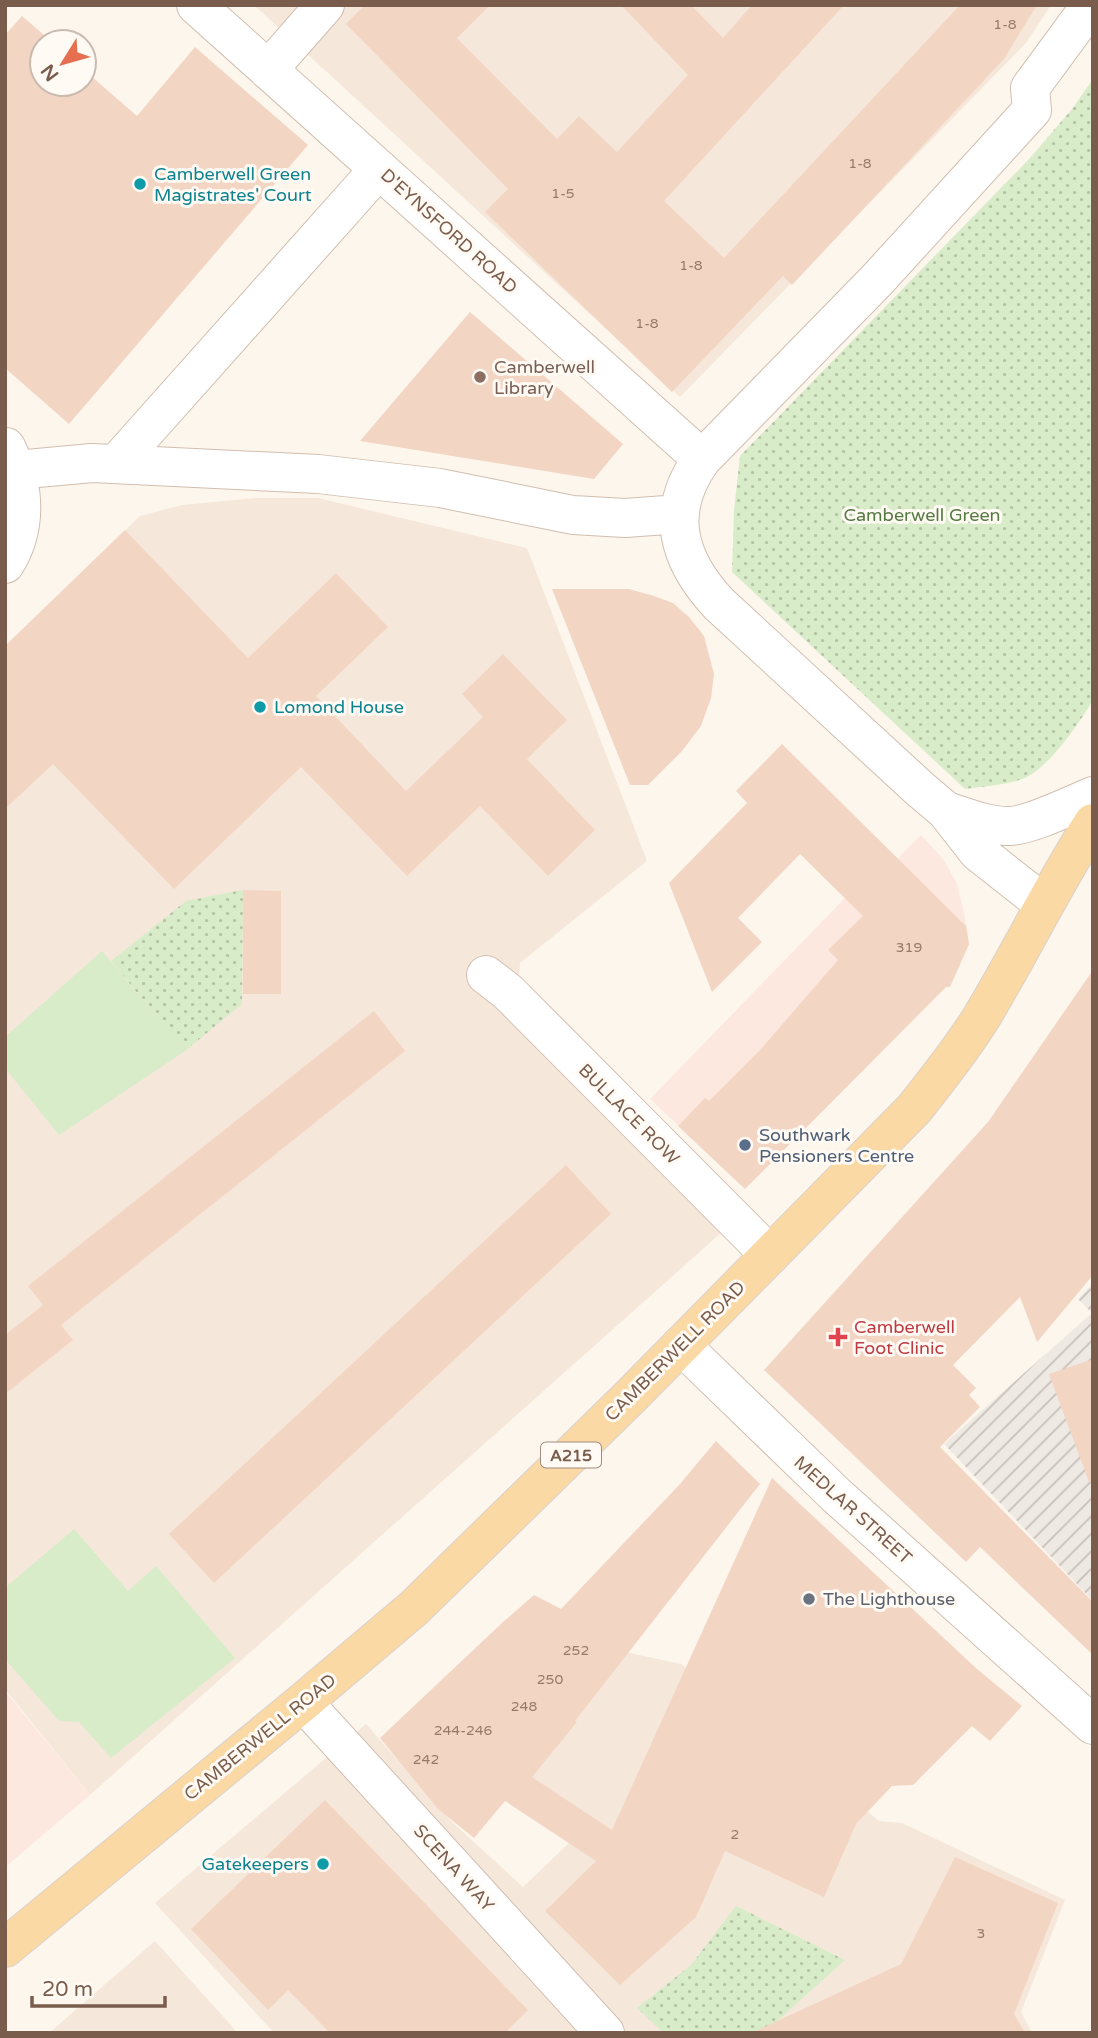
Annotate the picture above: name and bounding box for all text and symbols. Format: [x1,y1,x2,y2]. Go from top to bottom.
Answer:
house number: 1-8 [993,16,1017,33]
north arrow [28,28,98,98]
text: N [37,60,64,85]
house number: 1-8 [848,155,872,172]
place label: Camberwell Green Magistrates' Court [154,163,312,206]
street label: D'EYNSFORD ROAD [376,164,522,298]
marker: Camberwell Green Magistrates' Court [132,176,148,192]
house number: 1-5 [551,185,575,202]
house number: 1-8 [679,257,703,274]
house number: 1-8 [635,315,659,332]
place label: Camberwell Library [494,356,595,399]
marker: Camberwell Library [472,369,488,385]
park label: Camberwell Green [843,504,1001,526]
place label: Lomond House [274,696,404,718]
marker: Lomond House [252,699,268,715]
house number: 319 [896,939,922,956]
street label: BULLACE ROW [574,1059,684,1169]
place label: Southwark Pensioners Centre [759,1124,914,1167]
marker: Southwark Pensioners Centre [737,1137,753,1153]
street label: CAMBERWELL ROAD [600,1276,750,1426]
place label: Camberwell Foot Clinic [854,1316,955,1359]
marker: Camberwell Foot Clinic [828,1327,848,1347]
road number: A215 [541,1442,601,1468]
street label: MEDLAR STREET [789,1451,917,1569]
place label: The Lighthouse [823,1588,955,1610]
marker: The Lighthouse [801,1591,817,1607]
house number: 252 [563,1642,589,1659]
street label: CAMBERWELL ROAD [180,1669,340,1805]
house number: 250 [537,1671,563,1688]
house number: 248 [511,1698,537,1715]
house number: 244-246 [434,1722,493,1739]
house number: 242 [413,1751,439,1768]
street label: SCENA WAY [409,1820,499,1916]
house number: 2 [731,1826,739,1843]
place label: Gatekeepers [201,1853,309,1875]
marker: Gatekeepers [315,1856,331,1872]
house number: 3 [977,1925,985,1942]
scale bar [32,1965,164,2009]
text: 20 m [42,1977,93,2002]

